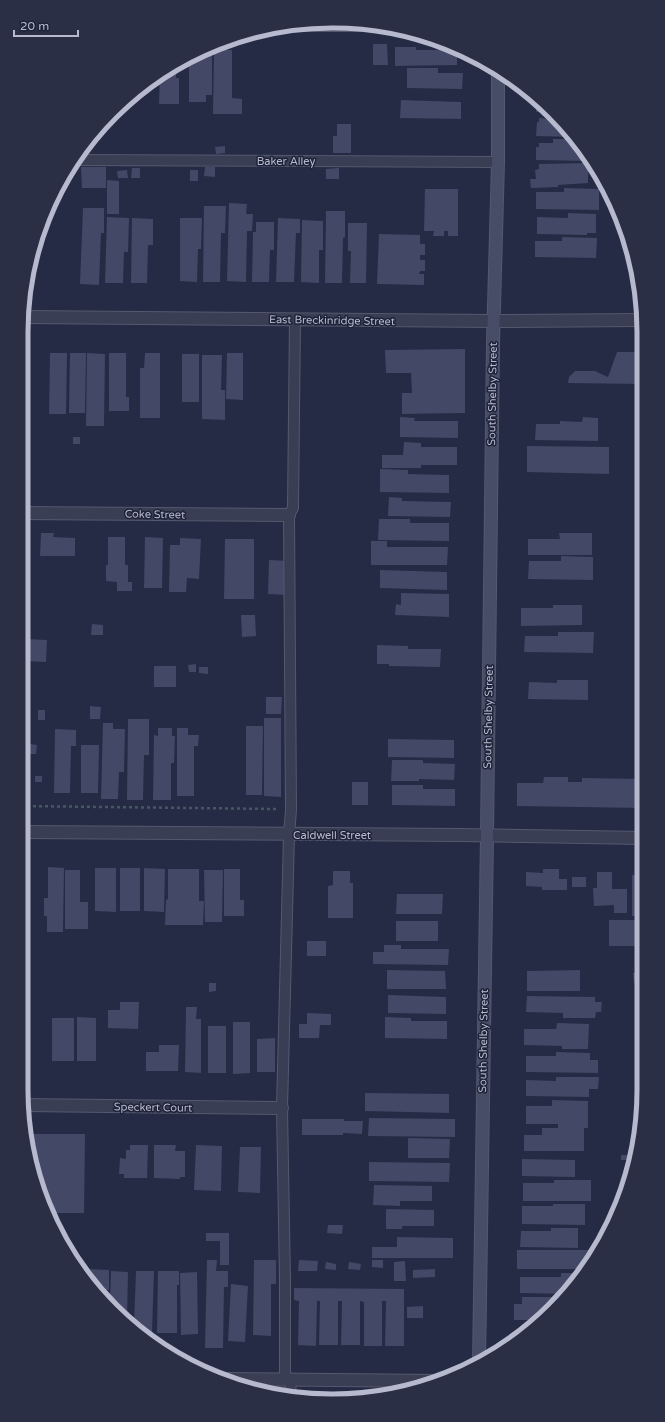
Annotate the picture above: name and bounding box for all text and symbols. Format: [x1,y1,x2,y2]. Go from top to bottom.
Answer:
scale bar [14,12,78,38]
text: 20 m [20,19,49,33]
street label: Baker Alley [257,155,315,168]
street label: East Breckinridge Street [269,313,395,328]
street label: South Shelby Street [485,342,500,446]
street label: Coke Street [125,507,185,522]
street label: South Shelby Street [481,665,496,769]
street label: Caldwell Street [293,829,371,842]
street label: South Shelby Street [476,989,491,1093]
street label: Speckert Court [114,1100,192,1115]

